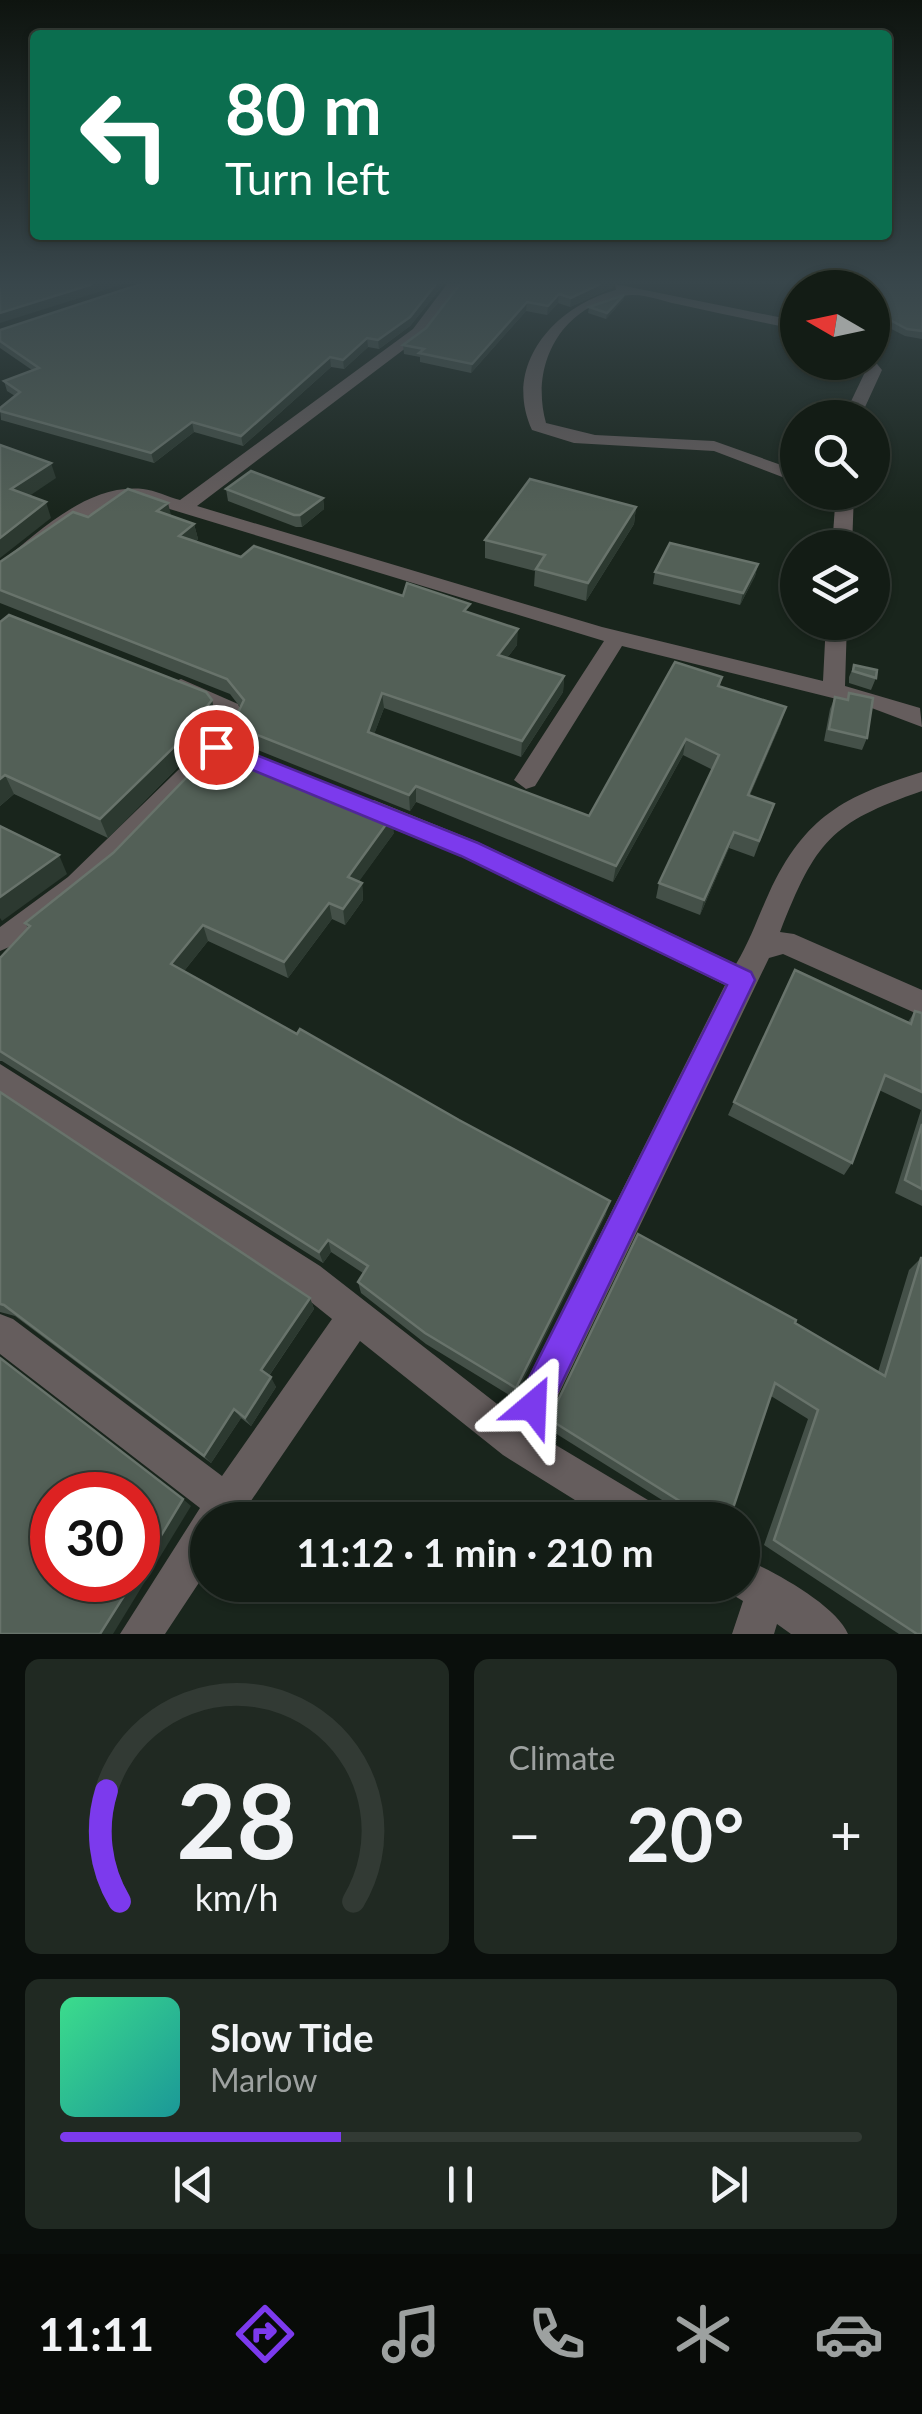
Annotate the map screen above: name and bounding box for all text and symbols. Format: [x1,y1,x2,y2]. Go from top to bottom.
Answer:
text: 80 m [225,66,382,150]
icon: left [60,70,190,200]
text: Turn left [225,151,390,205]
north arrow [780,270,890,380]
map controls [780,270,890,640]
button: search [780,400,890,510]
button: layers [780,530,890,640]
pin [174,705,259,790]
icon: arrive [189,720,244,775]
position arrow [481,1354,585,1458]
speed limit sign: 30 [30,1472,160,1602]
text: 11:12 · 1 min · 210 m [296,1529,654,1575]
text: Climate [509,1738,615,1777]
text: 28 [176,1756,297,1881]
text: 20° [626,1788,744,1878]
text: − [509,1801,540,1867]
text: + [830,1801,862,1867]
text: km/h [195,1876,279,1919]
text: Slow Tide [210,2014,373,2060]
text: Marlow [210,2060,317,2099]
icon: previous [166,2157,221,2212]
icon: pause [433,2157,488,2212]
icon: next [701,2157,756,2212]
icon: directions [230,2299,300,2369]
icon: music [376,2299,446,2369]
icon: phone [522,2299,592,2369]
icon: climate [668,2299,738,2369]
icon: car [814,2299,884,2369]
text: 11:11 [38,2307,154,2361]

